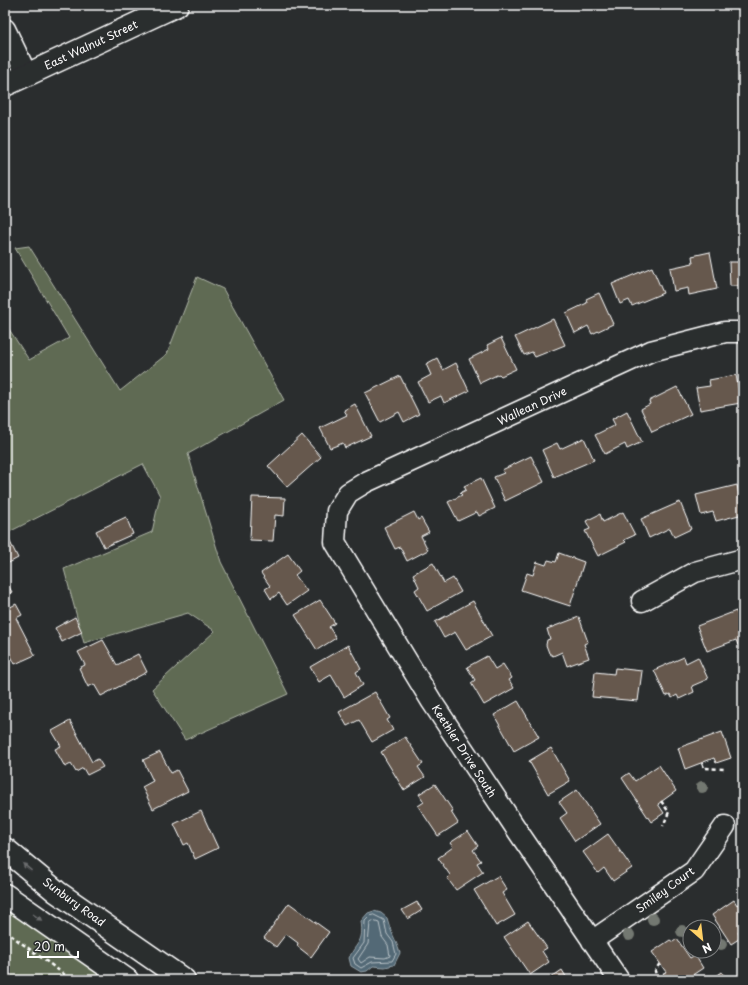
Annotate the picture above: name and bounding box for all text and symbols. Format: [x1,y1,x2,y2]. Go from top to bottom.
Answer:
street label: East Walnut Street [41,15,141,74]
street label: Wallean Drive [494,382,569,429]
street label: Keethler Drive South [428,701,501,801]
street label: Smiley Court [632,862,698,917]
one-way arrow [22,863,33,872]
street label: Sunbury Road [39,873,109,930]
one-way arrow [32,913,42,921]
north arrow [682,919,722,959]
scale bar [28,933,78,959]
text: 20 m [34,937,65,955]
text: N [699,939,715,958]

